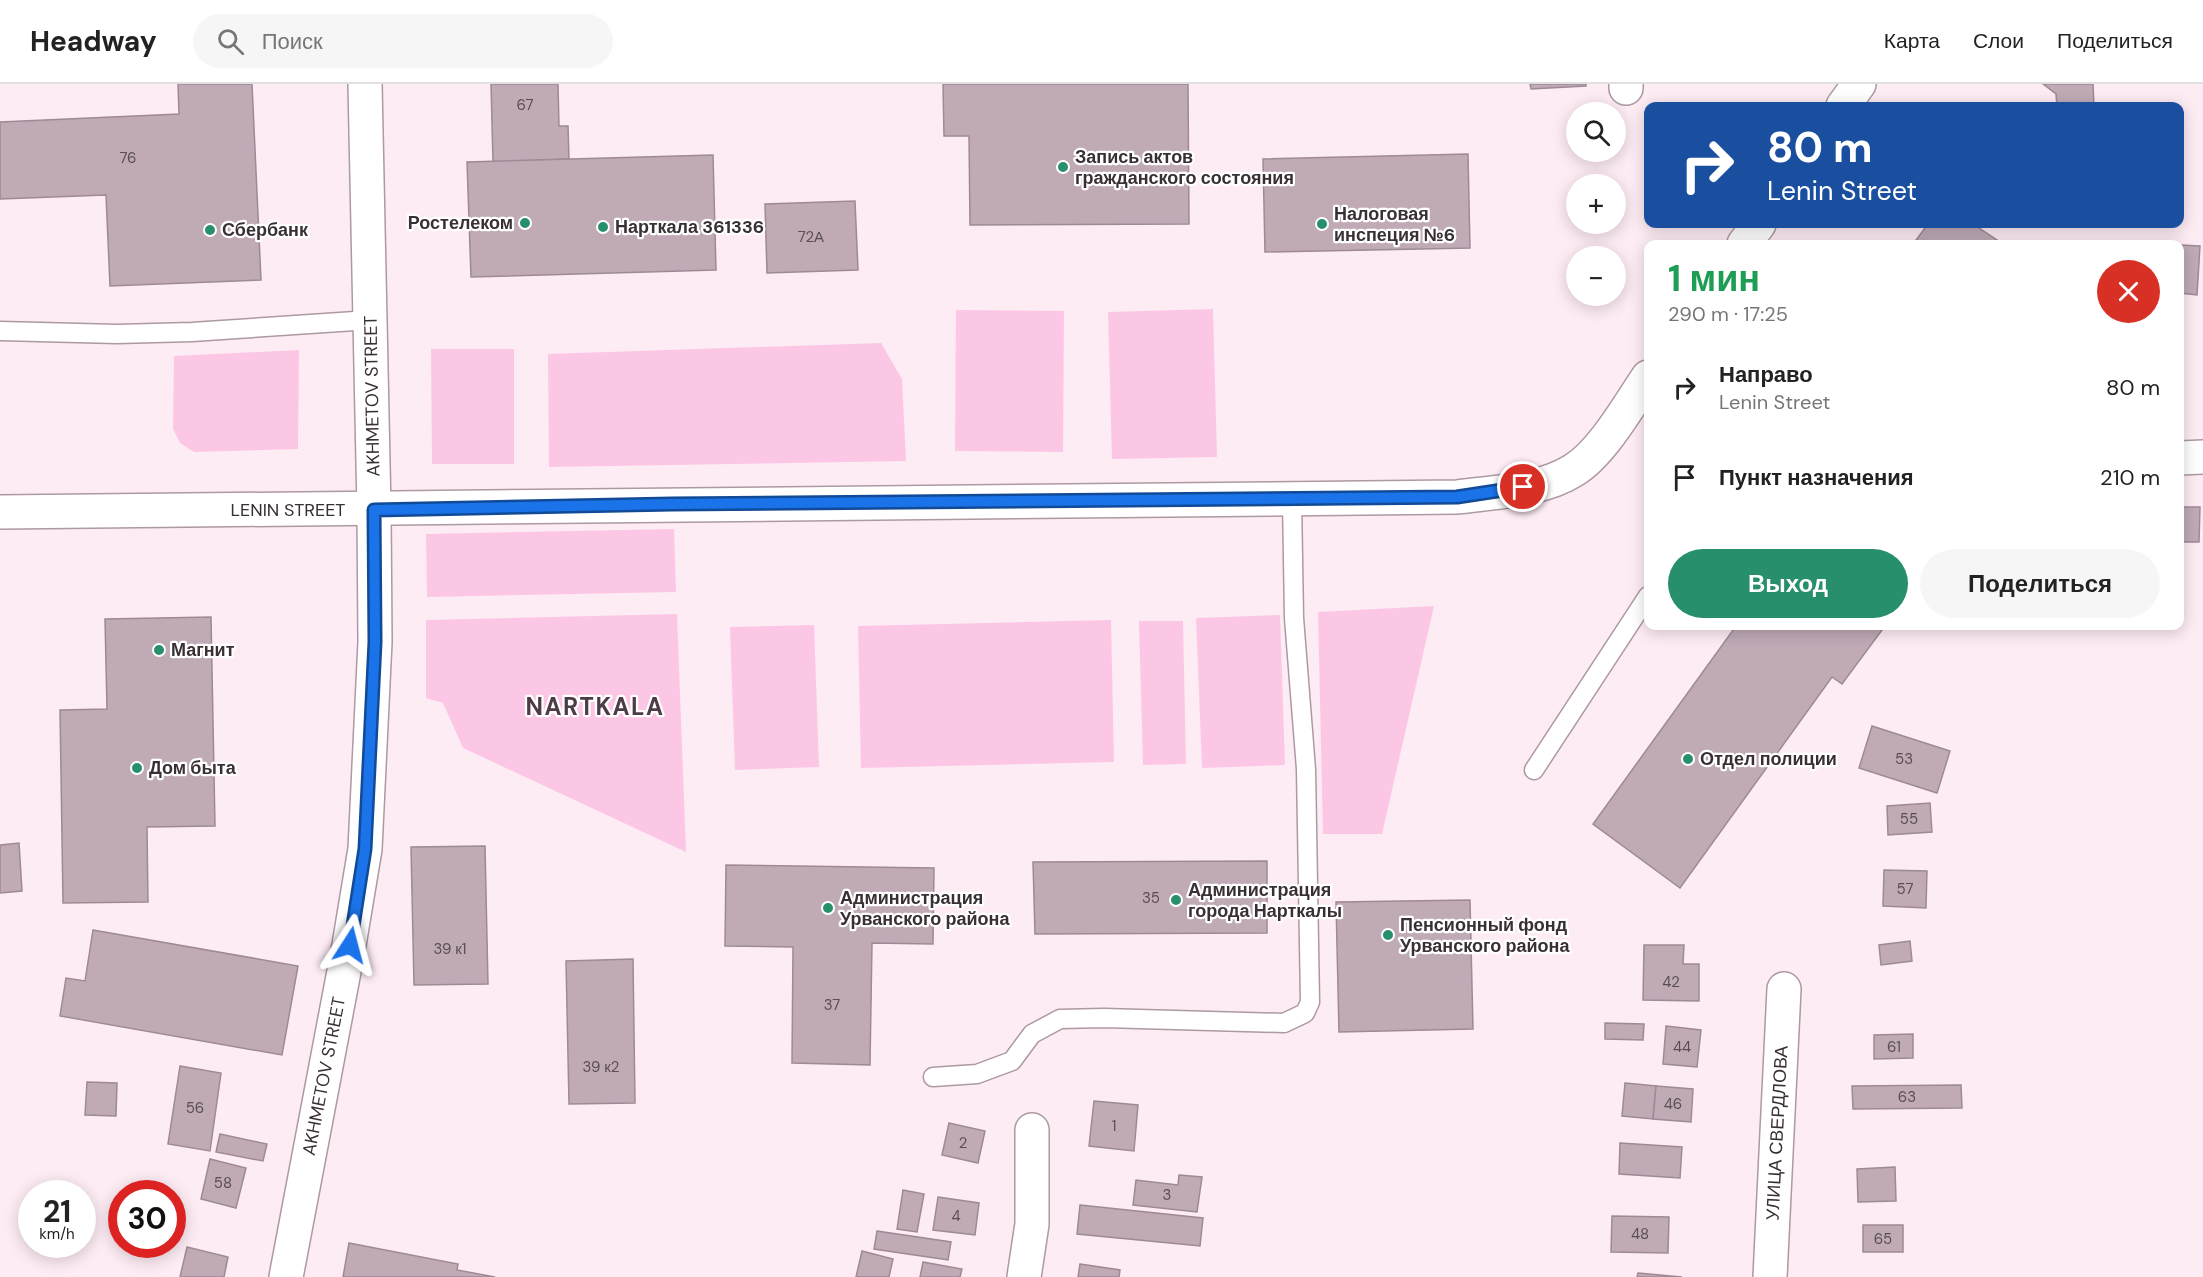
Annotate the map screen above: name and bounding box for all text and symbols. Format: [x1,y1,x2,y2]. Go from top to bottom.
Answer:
search box [193,14,613,68]
text: Headway [30,23,157,60]
icon: search [214,25,247,58]
text: Поиск [262,27,323,56]
text: Карта [1884,27,1940,55]
text: Слои [1973,27,2024,55]
text: Поделиться [2057,27,2173,55]
house number: 67 [516,95,534,115]
map controls [1566,102,1626,306]
button: search [1566,102,1626,162]
text: 80 m [1767,120,1873,175]
icon: right [1668,126,1746,204]
place label: Запись актов гражданского состояния [1075,145,1294,190]
house number: 76 [119,148,137,168]
marker: Запись актов гражданского состояния [1056,160,1070,174]
text: Lenin Street [1767,173,1917,208]
button: + [1566,174,1626,234]
place label: Налоговая инспеция №6 [1334,202,1455,247]
place label: Ростелеком [408,211,513,235]
place label: Нарткала 361336 [615,215,764,239]
marker: Ростелеком [518,216,532,230]
marker: Налоговая инспеция №6 [1315,217,1329,231]
place label: Сбербанк [222,218,309,242]
marker: Нарткала 361336 [596,220,610,234]
marker: Сбербанк [203,223,217,237]
house number: 72А [798,227,824,247]
button: − [1566,246,1626,306]
text: 1 мин [1668,255,1760,302]
button: close [2097,260,2160,323]
text: 290 m · 17:25 [1668,301,1788,327]
street label: AKHMETOV STREET [359,315,385,477]
text: Направо [1719,360,1813,389]
icon: right [1668,371,1701,404]
text: 80 m [2106,373,2160,402]
text: Lenin Street [1719,389,1830,415]
pin [1497,461,1548,512]
icon: arrive [1668,461,1701,494]
text: Пункт назначения [1719,463,1914,492]
text: 210 m [2100,463,2160,492]
icon: arrive [1506,470,1539,503]
street label: LENIN STREET [231,498,345,522]
button: Выход [1668,549,1908,618]
button: Поделиться [1920,549,2160,618]
place label: Магнит [171,638,235,662]
marker: Магнит [152,643,166,657]
district label: NARTKALA [525,691,665,722]
place label: Отдел полиции [1700,747,1837,771]
house number: 53 [1895,749,1913,769]
marker: Отдел полиции [1681,752,1695,766]
place label: Дом быта [149,756,237,780]
marker: Дом быта [130,761,144,775]
house number: 55 [1900,809,1918,829]
place label: Администрация города Нарткалы [1188,878,1342,923]
house number: 57 [1897,879,1913,899]
place label: Администрация Урванского района [840,886,1010,931]
house number: 35 [1142,888,1160,908]
marker: Администрация города Нарткалы [1169,893,1183,907]
marker: Администрация Урванского района [821,901,835,915]
position arrow [318,913,382,977]
place label: Пенсионный фонд Урванского района [1400,913,1570,958]
marker: Пенсионный фонд Урванского района [1381,928,1395,942]
house number: 39 к1 [433,939,467,959]
house number: 42 [1662,972,1680,992]
street label: AKHMETOV STREET [297,995,351,1157]
house number: 37 [824,995,840,1015]
house number: 44 [1673,1037,1691,1057]
house number: 61 [1887,1037,1901,1057]
street label: УЛИЦА СВЕРДЛОВА [1760,1045,1794,1221]
house number: 39 к2 [582,1057,620,1077]
house number: 63 [1898,1087,1916,1107]
house number: 46 [1664,1094,1682,1114]
house number: 56 [186,1098,204,1118]
house number: 1 [1112,1116,1116,1136]
house number: 2 [959,1133,967,1153]
house number: 58 [214,1173,232,1193]
speed limit sign: 30 [108,1180,186,1258]
house number: 3 [1163,1185,1171,1205]
text: 21 [43,1192,71,1231]
house number: 4 [951,1206,961,1226]
text: km/h [39,1224,75,1244]
house number: 48 [1631,1224,1649,1244]
house number: 65 [1874,1229,1892,1249]

